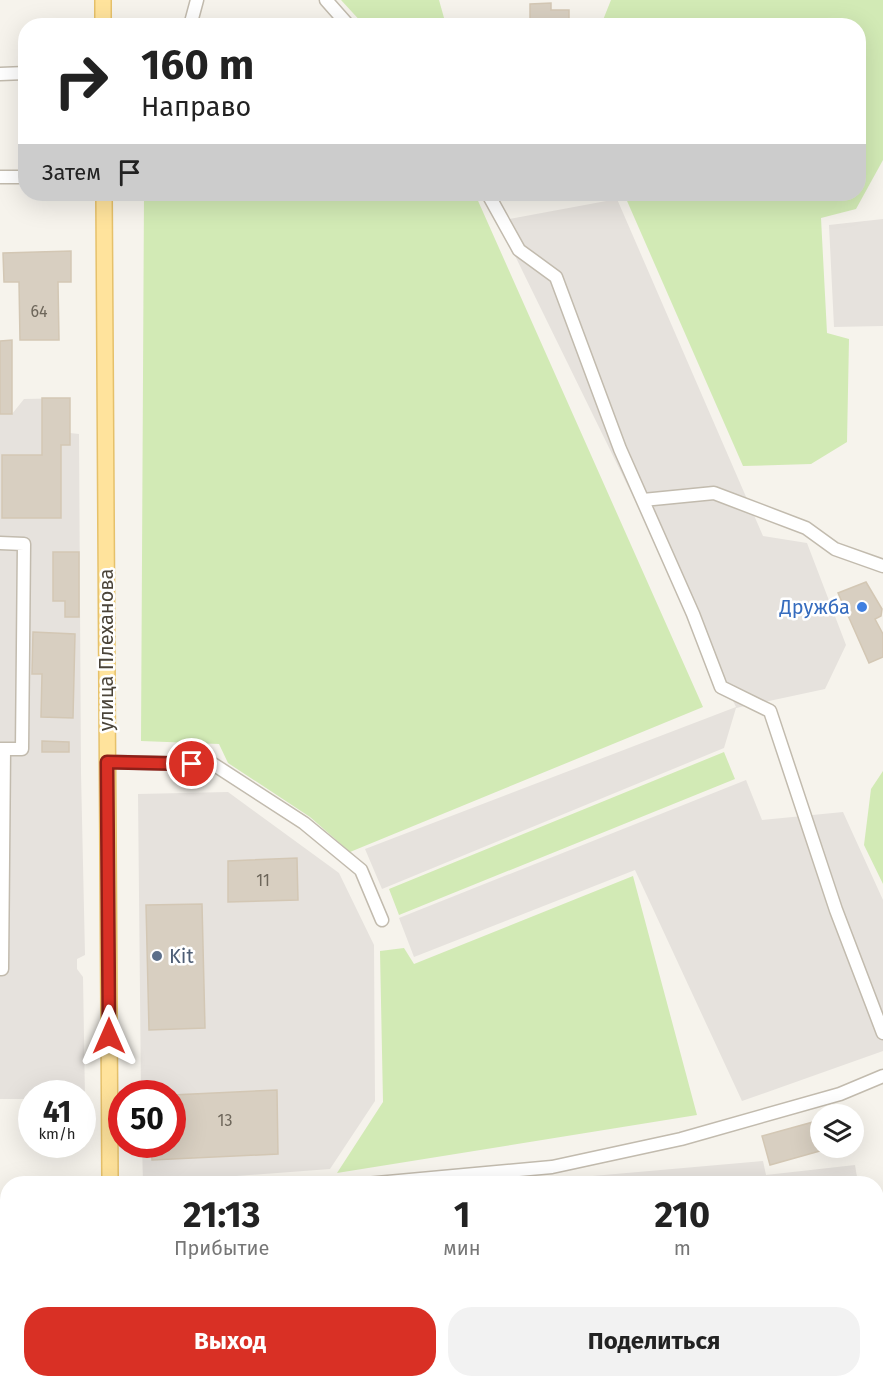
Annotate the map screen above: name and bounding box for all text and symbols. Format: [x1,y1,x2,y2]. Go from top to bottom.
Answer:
text: 160 m [141,40,254,90]
icon: right [42,42,120,120]
text: Направо [141,91,251,123]
icon: arrive [113,156,146,189]
text: Затем [42,159,101,186]
house number: 64 [30,302,48,321]
street label: улица Плеханова [94,569,118,731]
place label: Дружба [779,595,850,619]
marker: Дружба [855,600,869,614]
pin [166,738,217,789]
icon: arrive [175,747,208,780]
house number: 11 [256,871,270,890]
place label: Kit [169,944,194,968]
marker: Kit [150,949,164,963]
position arrow [77,1004,141,1068]
speed limit sign: 50 [108,1080,186,1158]
text: 41 [43,1094,71,1130]
map controls [810,1104,864,1158]
button: layers [810,1104,864,1158]
house number: 13 [218,1111,232,1130]
text: km/h [38,1125,76,1143]
text: 21:13 [183,1193,260,1237]
text: 1 [454,1193,470,1237]
text: 210 [655,1193,710,1237]
text: Прибытие [174,1236,269,1260]
text: мин [443,1236,481,1260]
text: m [674,1236,691,1260]
button: Выход [24,1307,436,1376]
button: Поделиться [448,1307,860,1376]

